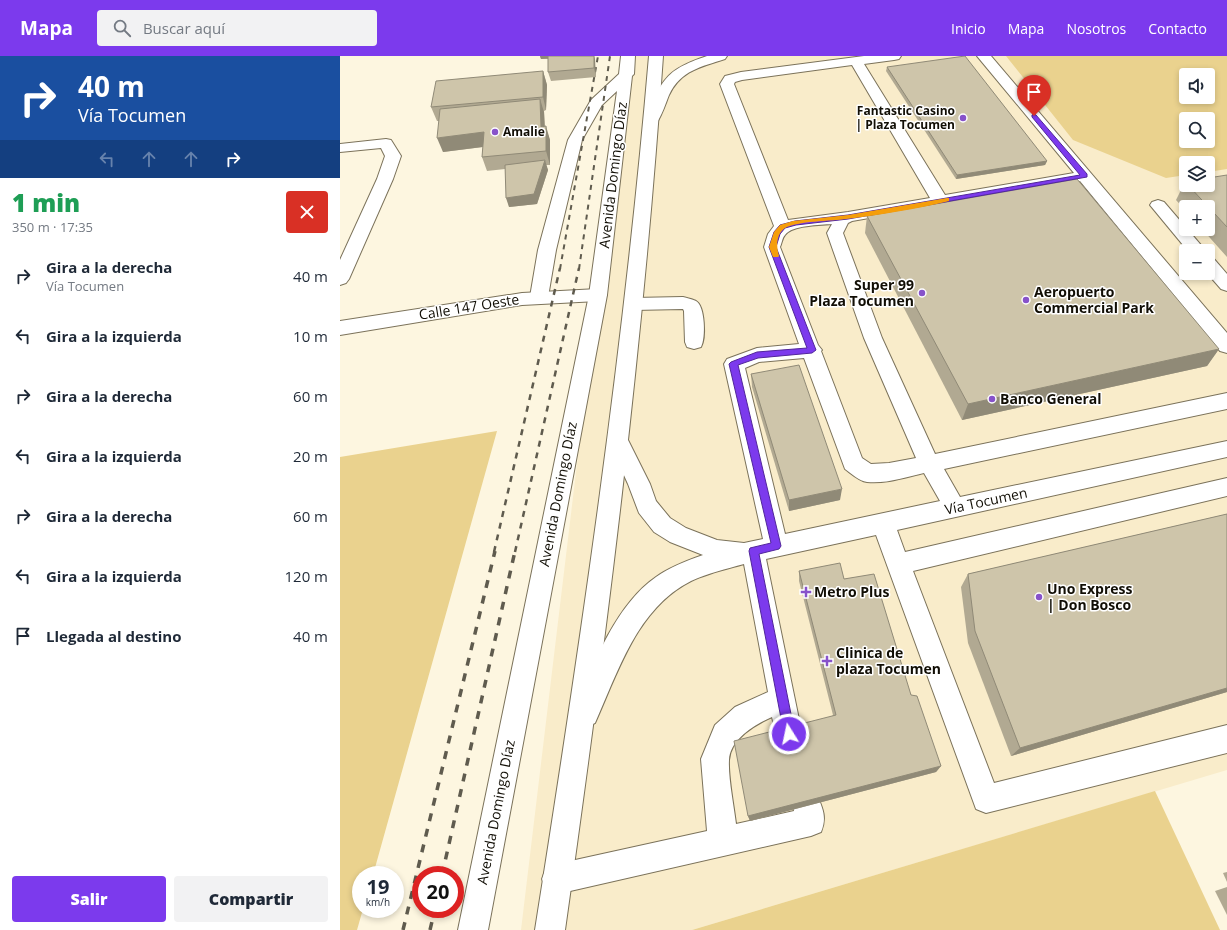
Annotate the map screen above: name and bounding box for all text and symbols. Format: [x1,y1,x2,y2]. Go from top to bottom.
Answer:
search box [97,10,377,46]
text: Mapa [20,15,73,41]
icon: search [111,17,133,39]
text: Buscar aquí [143,18,225,38]
text: Inicio [951,19,986,38]
text: Mapa [1008,19,1044,38]
text: Nosotros [1066,19,1126,38]
text: Contacto [1148,19,1207,38]
text: 40 m [78,67,145,105]
map controls [1179,68,1215,280]
button: sound [1179,68,1215,104]
icon: right [12,72,64,124]
pin [1017,75,1051,116]
icon: arrive [1023,81,1045,103]
street label: Avenida Domingo Díaz [594,100,631,249]
place label: Fantastic Casino | Plaza Tocumen [855,102,955,133]
text: Vía Tocumen [78,103,186,127]
button: search [1179,112,1215,148]
marker: Fantastic Casino | Plaza Tocumen [958,113,968,123]
place label: Amalie [503,123,545,140]
marker: Amalie [490,127,500,137]
icon: left [96,148,118,170]
icon: ahead [138,148,160,170]
icon: ahead [180,148,202,170]
icon: right [222,148,244,170]
button: layers [1179,156,1215,192]
text: 1 min [12,186,80,219]
button: close [286,191,328,233]
button: + [1179,200,1215,236]
text: 350 m · 17:35 [12,218,93,236]
button: − [1179,244,1215,280]
text: Gira a la derecha [46,257,172,277]
icon: right [12,265,34,287]
text: 40 m [293,266,328,286]
place label: Super 99 Plaza Tocumen [809,275,914,310]
text: Vía Tocumen [46,277,124,295]
place label: Aeropuerto Commercial Park [1034,282,1154,317]
marker: Super 99 Plaza Tocumen [917,288,927,298]
street label: Calle 147 Oeste [418,289,520,324]
marker: Aeropuerto Commercial Park [1021,295,1031,305]
icon: left [12,325,34,347]
text: Gira a la izquierda [46,326,182,346]
text: 10 m [293,326,328,346]
icon: right [12,385,34,407]
text: Gira a la derecha [46,386,172,406]
text: 60 m [293,386,328,406]
place label: Banco General [1000,389,1102,408]
marker: Banco General [987,394,997,404]
street label: Avenida Domingo Díaz [534,419,581,568]
icon: left [12,445,34,467]
text: Gira a la izquierda [46,446,182,466]
text: 20 m [293,446,328,466]
street label: Vía Tocumen [943,482,1029,519]
icon: right [12,505,34,527]
text: Gira a la derecha [46,506,172,526]
text: 60 m [293,506,328,526]
icon: left [12,565,34,587]
text: Gira a la izquierda [46,566,182,586]
text: 120 m [284,566,328,586]
place label: Uno Express | Don Bosco [1047,579,1132,614]
place label: Metro Plus [814,582,889,601]
marker: Metro Plus [801,587,811,597]
marker: Uno Express | Don Bosco [1034,592,1044,602]
icon: arrive [12,625,34,647]
text: Llegada al destino [46,626,181,646]
text: 40 m [293,626,328,646]
place label: Clinica de plaza Tocumen [836,643,941,678]
marker: Clinica de plaza Tocumen [821,655,833,667]
position arrow [768,713,810,755]
street label: Avenida Domingo Díaz [472,737,519,886]
speed limit sign: 20 [412,866,464,918]
text: 19 [367,873,389,900]
button: Salir [12,876,166,922]
button: Compartir [174,876,328,922]
text: km/h [366,895,390,909]

